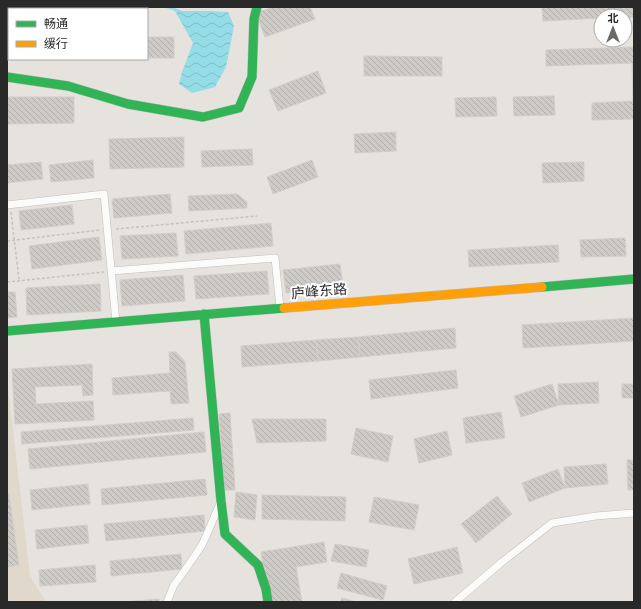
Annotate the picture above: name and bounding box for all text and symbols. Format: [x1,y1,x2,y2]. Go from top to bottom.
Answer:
legend [8,8,148,60]
north arrow [593,8,633,48]
text: 北 [608,12,619,25]
text: 畅通 [44,17,68,32]
text: 缓行 [44,37,68,52]
street label: 庐峰东路 [290,281,348,302]

